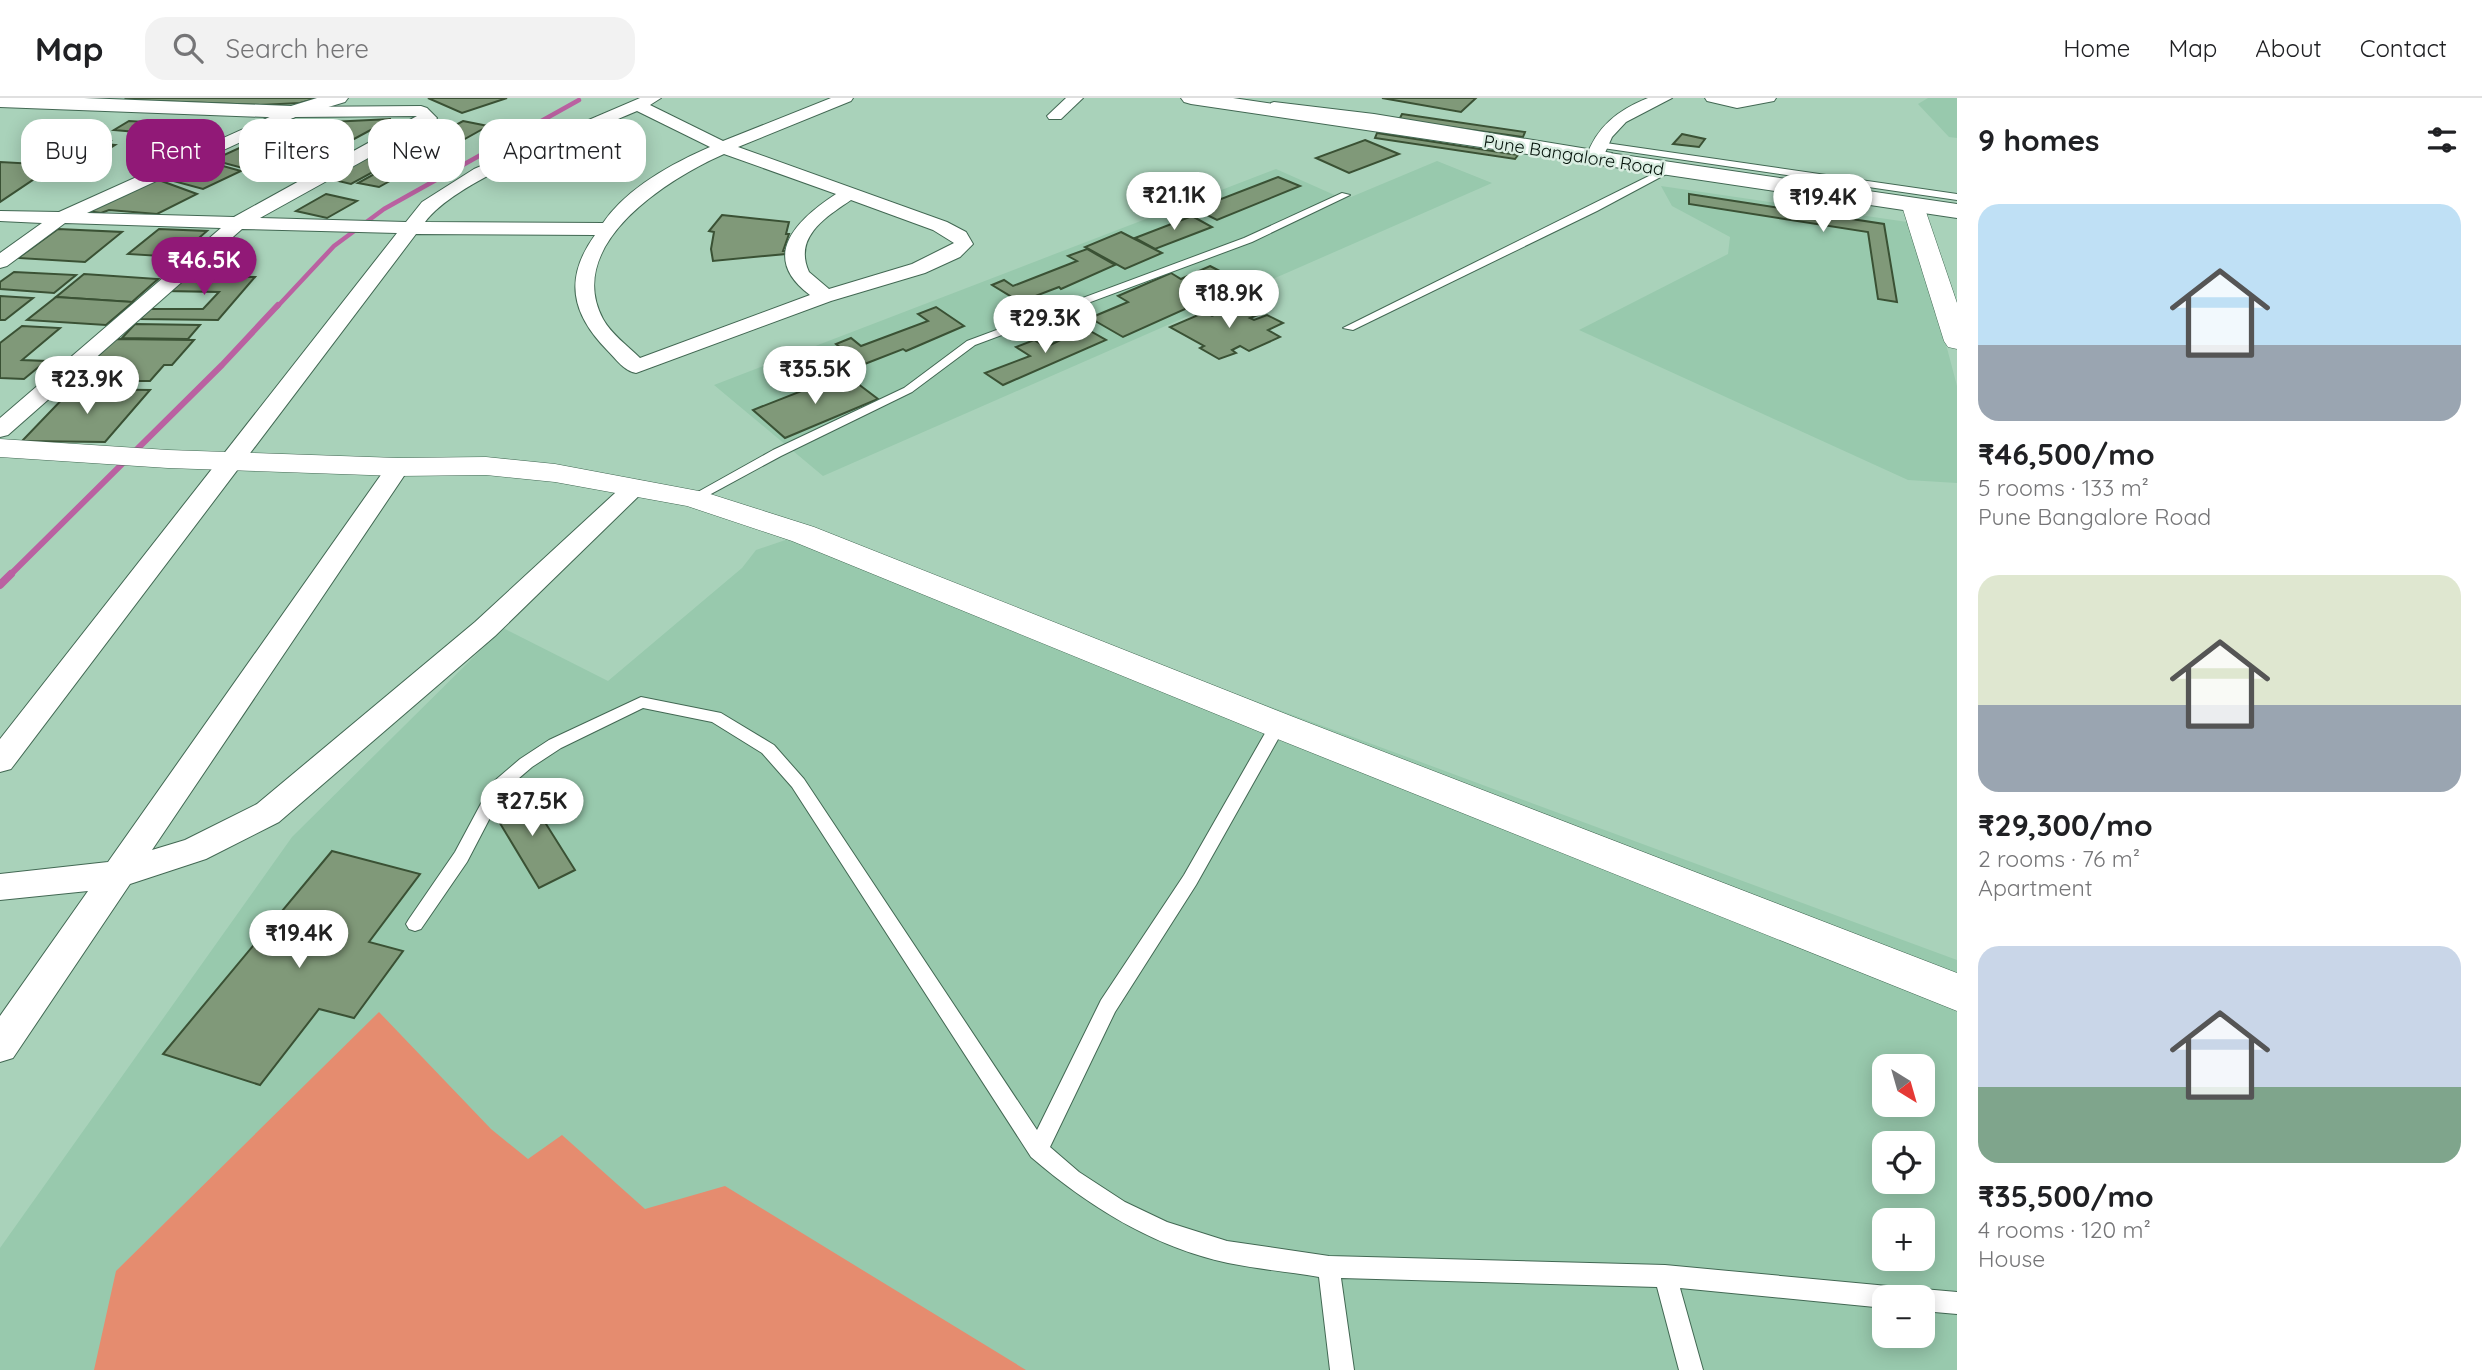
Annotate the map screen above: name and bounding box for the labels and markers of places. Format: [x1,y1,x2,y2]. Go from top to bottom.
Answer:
pin: ₹21.1K [1117,172,1231,232]
pin: ₹19.4K [1766,174,1880,234]
pin: ₹46.5K [147,238,261,297]
pin: ₹18.9K [1172,271,1286,330]
pin: ₹29.3K [988,296,1102,355]
pin: ₹35.5K [758,346,872,406]
pin: ₹23.9K [30,356,144,416]
pin: ₹27.5K [475,778,589,838]
pin: ₹19.4K [242,910,356,970]

